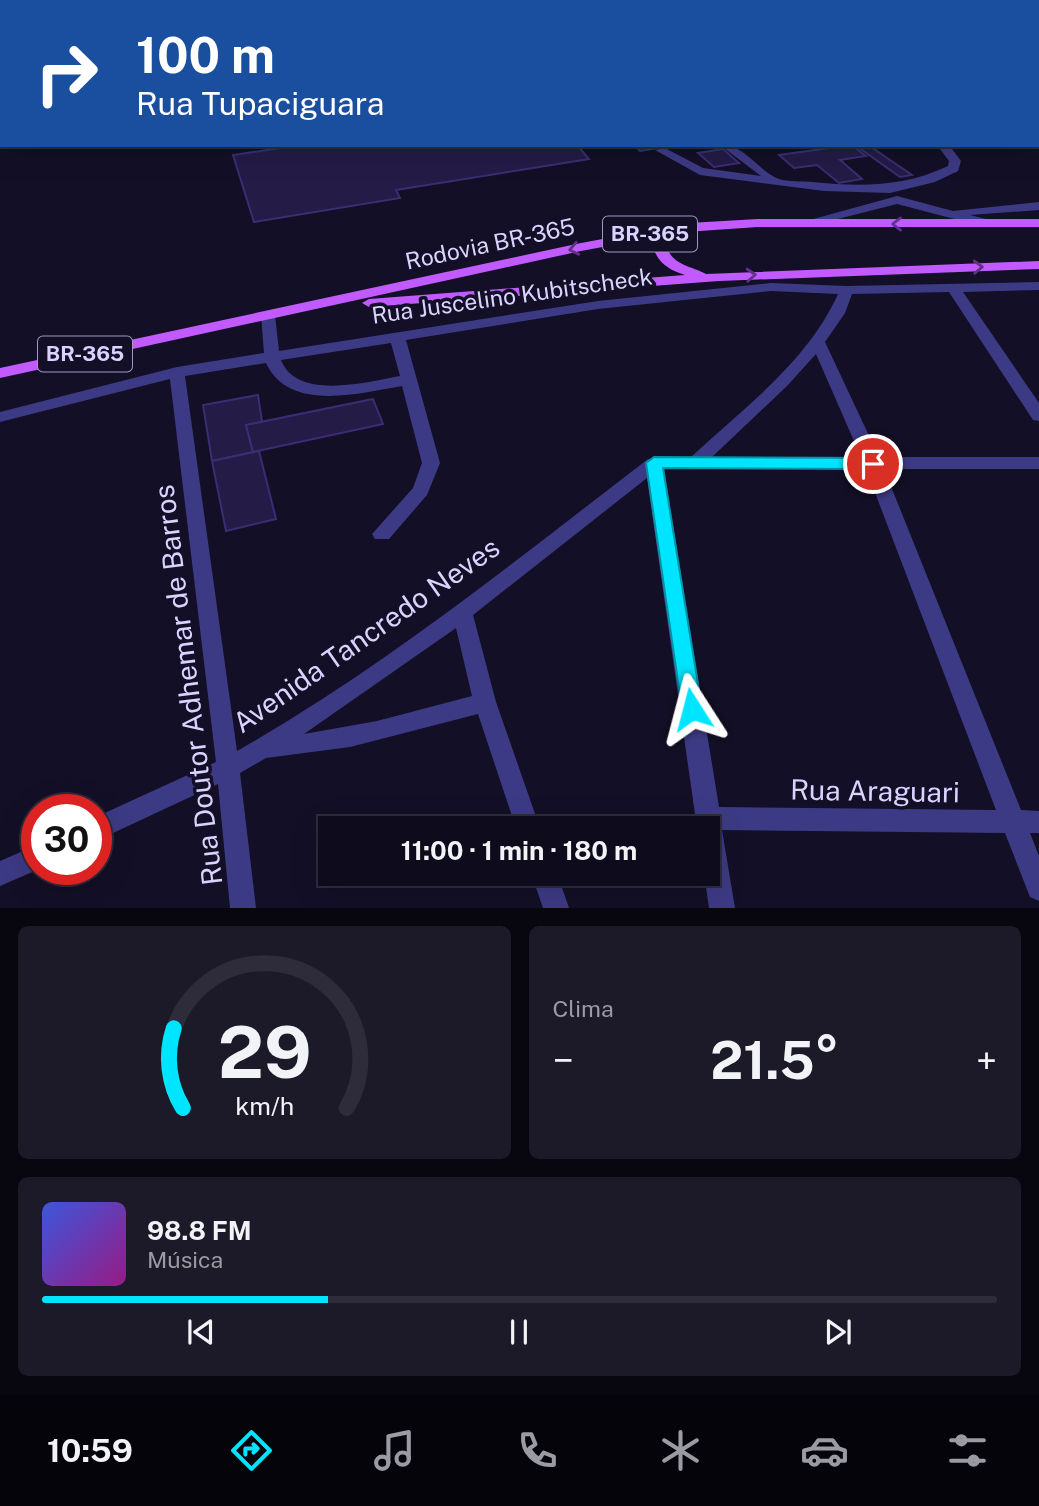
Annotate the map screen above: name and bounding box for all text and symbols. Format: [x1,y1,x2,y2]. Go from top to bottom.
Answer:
text: 100 m [136,26,275,84]
icon: right [21,28,112,119]
text: Rua Tupaciguara [136,85,384,122]
street label: Rodovia BR-365 [403,212,577,275]
road number: BR-365 [603,216,697,252]
one-way arrow [892,216,902,232]
one-way arrow [568,240,580,255]
one-way arrow [973,260,984,275]
street label: Rua Juscelino Kubitscheck [370,262,654,329]
one-way arrow [746,268,757,283]
road number: BR-365 [38,336,132,372]
pin [843,434,903,494]
icon: arrive [854,445,892,483]
street label: Rua Doutor Adhemar de Barros [147,483,228,887]
street label: Avenida Tancredo Neves [226,530,505,739]
position arrow [655,672,729,746]
street label: Rua Araguari [790,773,960,808]
speed limit sign: 30 [21,794,112,885]
text: 11:00 · 1 min · 180 m [401,835,637,866]
text: Clima [553,995,614,1022]
text: 29 [217,1010,311,1095]
text: 21.5° [710,1030,839,1091]
text: − [553,1038,574,1083]
text: + [976,1038,997,1083]
text: km/h [235,1091,294,1121]
text: 98.8 FM [147,1215,252,1246]
text: Música [147,1246,223,1273]
icon: previous [182,1313,220,1351]
icon: pause [500,1313,538,1351]
icon: next [819,1313,857,1351]
icon: directions [227,1426,276,1475]
icon: music [370,1426,419,1475]
icon: phone [513,1426,562,1475]
icon: climate [656,1426,705,1475]
icon: car [800,1426,849,1475]
icon: filters [943,1426,992,1475]
text: 10:59 [47,1432,133,1469]

